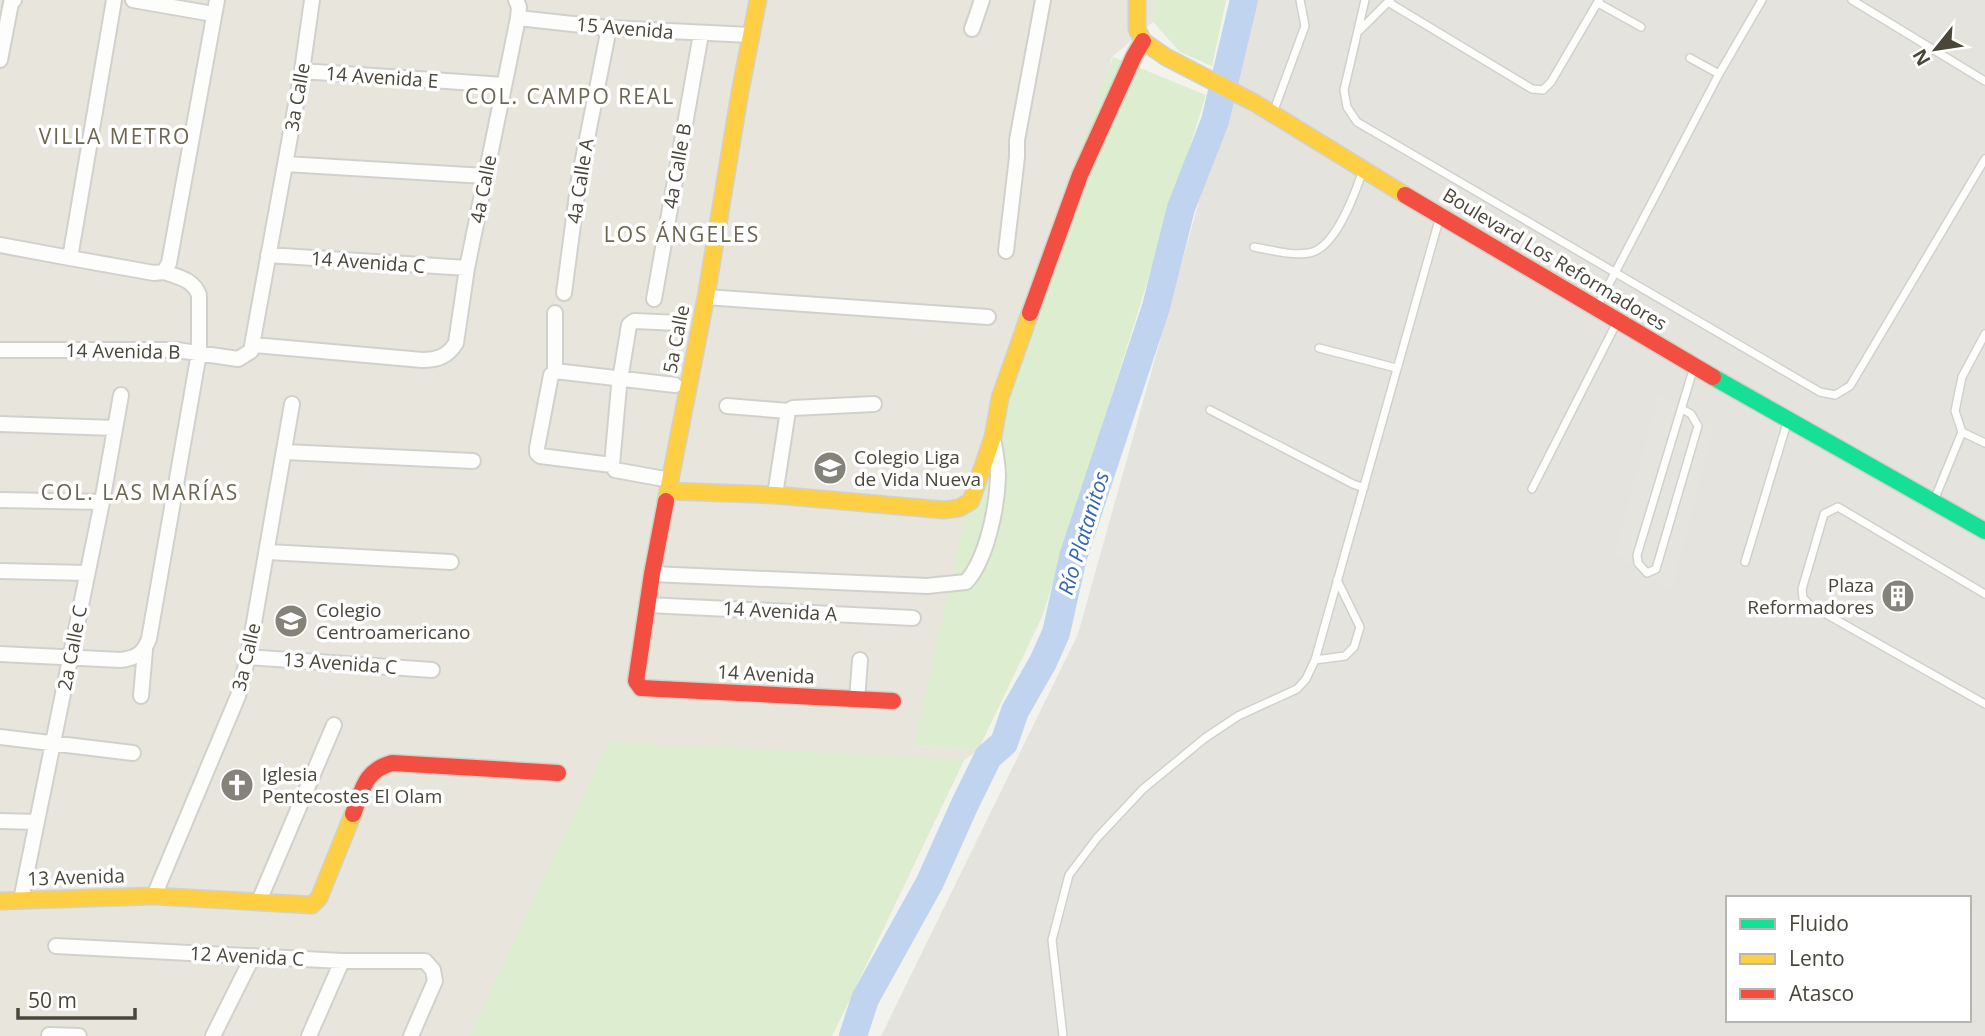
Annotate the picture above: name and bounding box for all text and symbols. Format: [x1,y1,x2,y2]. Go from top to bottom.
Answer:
street label: 15 Avenida [575,11,675,45]
north arrow [1901,14,1971,84]
text: N [1906,44,1936,71]
street label: 14 Avenida E [325,60,439,94]
street label: 3a Calle [278,61,316,133]
district label: COL. CAMPO REAL [465,82,675,110]
street label: 4a Calle B [657,121,697,211]
district label: VILLA METRO [39,122,191,150]
street label: 4a Calle A [560,136,600,226]
street label: 4a Calle [464,153,502,225]
street label: Boulevard Los Reformadores [1438,182,1672,336]
district label: LOS ÁNGELES [604,220,760,248]
street label: 14 Avenida C [310,245,426,279]
street label: 5a Calle [657,303,695,375]
street label: 14 Avenida B [65,337,181,365]
place label: Colegio Liga de Vida Nueva [854,444,981,492]
school or university icon: Colegio Liga de Vida Nueva [811,449,849,487]
water label: Río Platanitos [1051,468,1115,598]
district label: COL. LAS MARÍAS [41,478,239,506]
place label: Plaza Reformadores [1747,572,1874,620]
building icon: Plaza Reformadores [1879,577,1917,615]
street label: 14 Avenida A [722,595,838,627]
place label: Colegio Centroamericano [316,597,470,645]
school or university icon: Colegio Centroamericano [272,602,310,640]
street label: 2a Calle C [51,603,93,693]
street label: 3a Calle [226,620,266,694]
street label: 13 Avenida C [282,646,398,680]
street label: 14 Avenida [717,658,815,690]
place label: Iglesia Pentecostes El Olam [262,761,442,809]
church icon: Iglesia Pentecostes El Olam [218,766,256,804]
street label: 13 Avenida [27,862,125,892]
legend [1726,896,1971,1022]
text: Fluido [1789,909,1849,937]
street label: 12 Avenida C [189,940,305,972]
text: Lento [1789,944,1845,972]
scale bar [18,976,135,1020]
text: Atasco [1789,979,1854,1007]
text: 50 m [28,986,77,1014]

